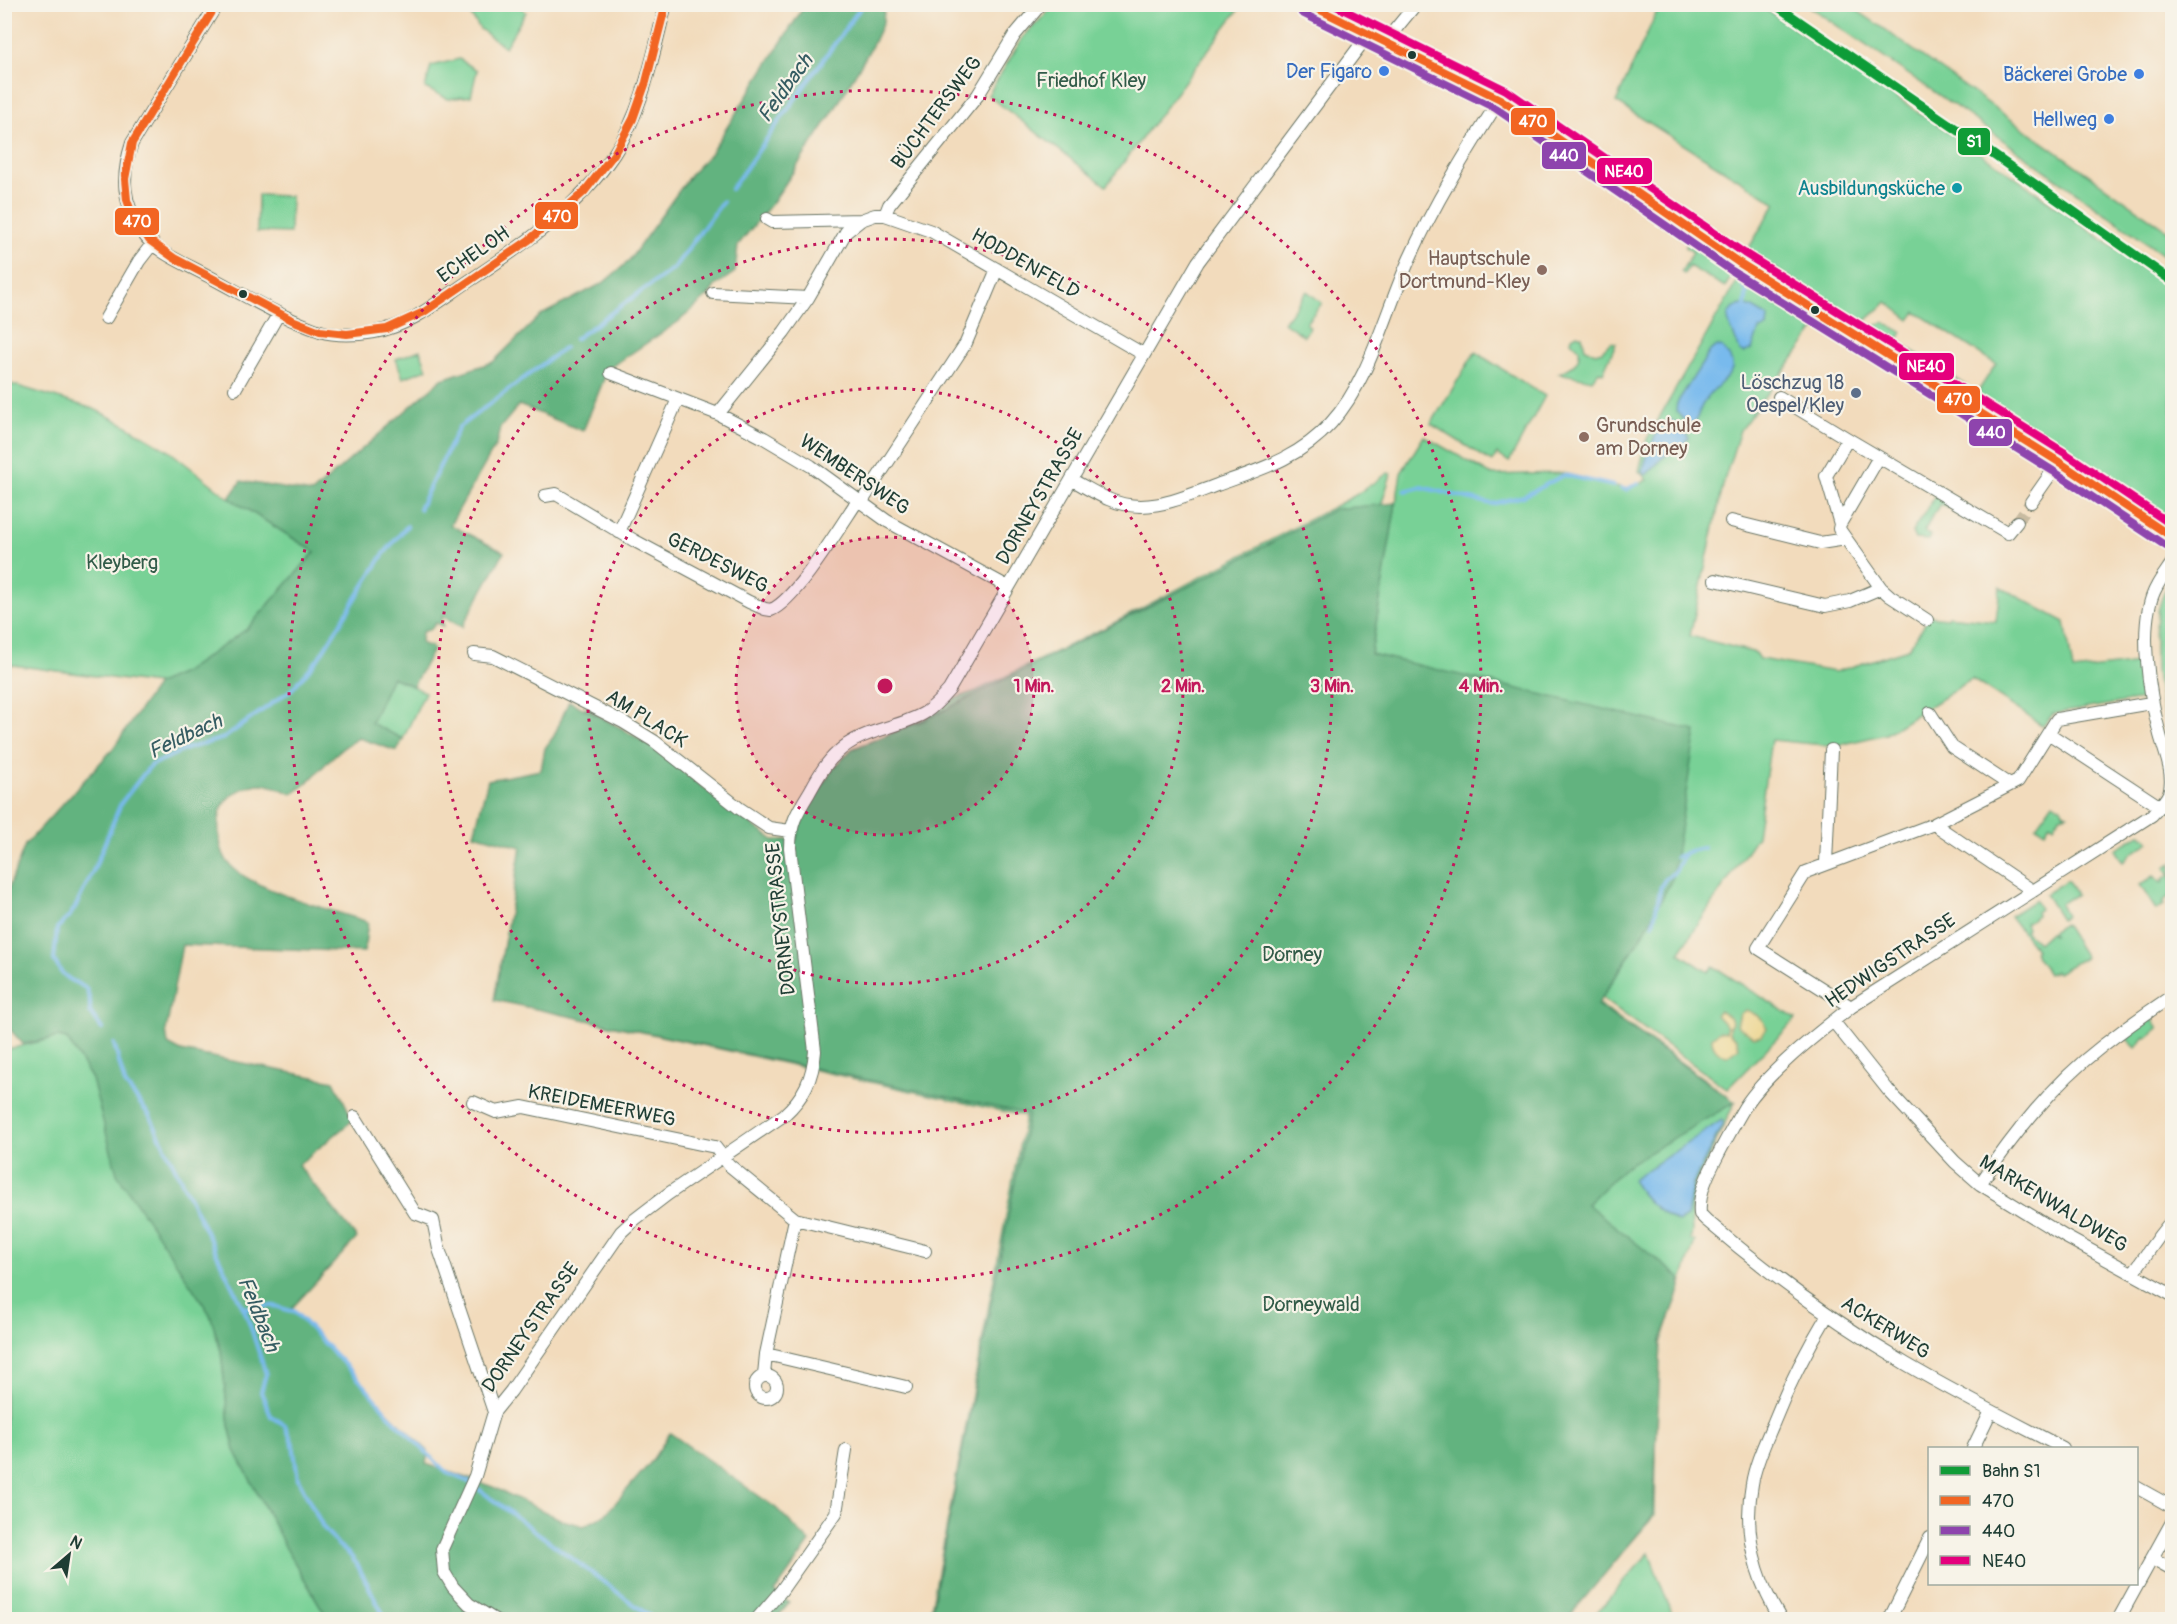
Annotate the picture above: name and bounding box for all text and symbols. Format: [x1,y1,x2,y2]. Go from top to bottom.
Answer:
water label: Feldbach [751,48,820,128]
unlabelled marker [1406,49,1418,61]
street label: BÜCHTERSWEG [886,51,987,174]
place label: Der Figaro [1286,59,1372,84]
place label: Bäckerei Grobe [2003,62,2127,87]
marker: Der Figaro [1377,64,1391,78]
marker: Bäckerei Grobe [2132,67,2146,81]
park label: Friedhof Kley [1036,68,1147,93]
line badge: 470 [1510,107,1556,136]
place label: Hellweg [2032,107,2097,132]
text: 470 [1519,112,1547,132]
marker: Hellweg [2102,112,2116,126]
line badge: S1 [1957,127,1991,156]
text: S1 [1966,132,1982,152]
line badge: 440 [1541,141,1587,170]
text: 440 [1549,146,1579,166]
line badge: NE40 [1596,157,1653,185]
text: NE40 [1604,162,1644,182]
place label: Ausbildungsküche [1797,176,1945,201]
marker: Ausbildungsküche [1950,181,1964,195]
line badge: 470 [534,201,579,230]
line badge: 470 [114,207,160,236]
text: 470 [543,207,571,227]
text: 470 [123,212,151,232]
street label: ECHELOH [432,221,514,288]
street label: HODDENFELD [967,222,1084,305]
place label: Hauptschule Dortmund-Kley [1399,246,1530,294]
marker: Hauptschule Dortmund-Kley [1535,263,1549,277]
unlabelled marker [237,288,249,300]
unlabelled marker [1809,304,1821,316]
line badge: NE40 [1898,352,1955,381]
text: NE40 [1906,357,1946,377]
place label: Löschzug 18 Oespel/Kley [1741,370,1844,418]
line badge: 470 [1936,385,1981,414]
marker: Löschzug 18 Oespel/Kley [1849,386,1863,400]
text: 470 [1944,390,1972,410]
place label: Grundschule am Dorney [1596,413,1701,461]
line badge: 440 [1968,418,2013,447]
text: 440 [1976,423,2006,443]
street label: DORNEYSTRASSE [990,424,1089,569]
street label: WEMBERSWEG [795,428,915,520]
marker: Grundschule am Dorney [1577,430,1591,444]
street label: GERDESWEG [663,526,773,599]
park label: Kleyberg [86,550,158,575]
text: 1 Min. [1013,675,1055,698]
text: 2 Min. [1161,675,1205,698]
text: 3 Min. [1310,675,1354,698]
text: 4 Min. [1459,675,1503,698]
centre of rings [875,676,895,696]
street label: AM PLACK [601,684,692,753]
water label: Feldbach [144,707,227,765]
street label: DORNEYSTRASSE [760,841,801,997]
street label: HEDWIGSTRASSE [1820,907,1961,1013]
park label: Dorney [1262,942,1323,967]
street label: KREIDEMEERWEG [526,1079,678,1132]
street label: MARKENWALDWEG [1975,1149,2133,1258]
street label: DORNEYSTRASSE [476,1257,585,1397]
water label: Feldbach [231,1273,286,1357]
street label: ACKERWEG [1837,1290,1935,1365]
park label: Dorneywald [1262,1292,1360,1317]
legend [1928,1447,2138,1585]
text: Bahn S1 [1982,1460,2041,1483]
text: 470 [1982,1490,2014,1513]
text: 440 [1982,1520,2015,1543]
north arrow [39,1525,99,1585]
text: N [66,1531,86,1554]
text: NE40 [1982,1550,2026,1573]

